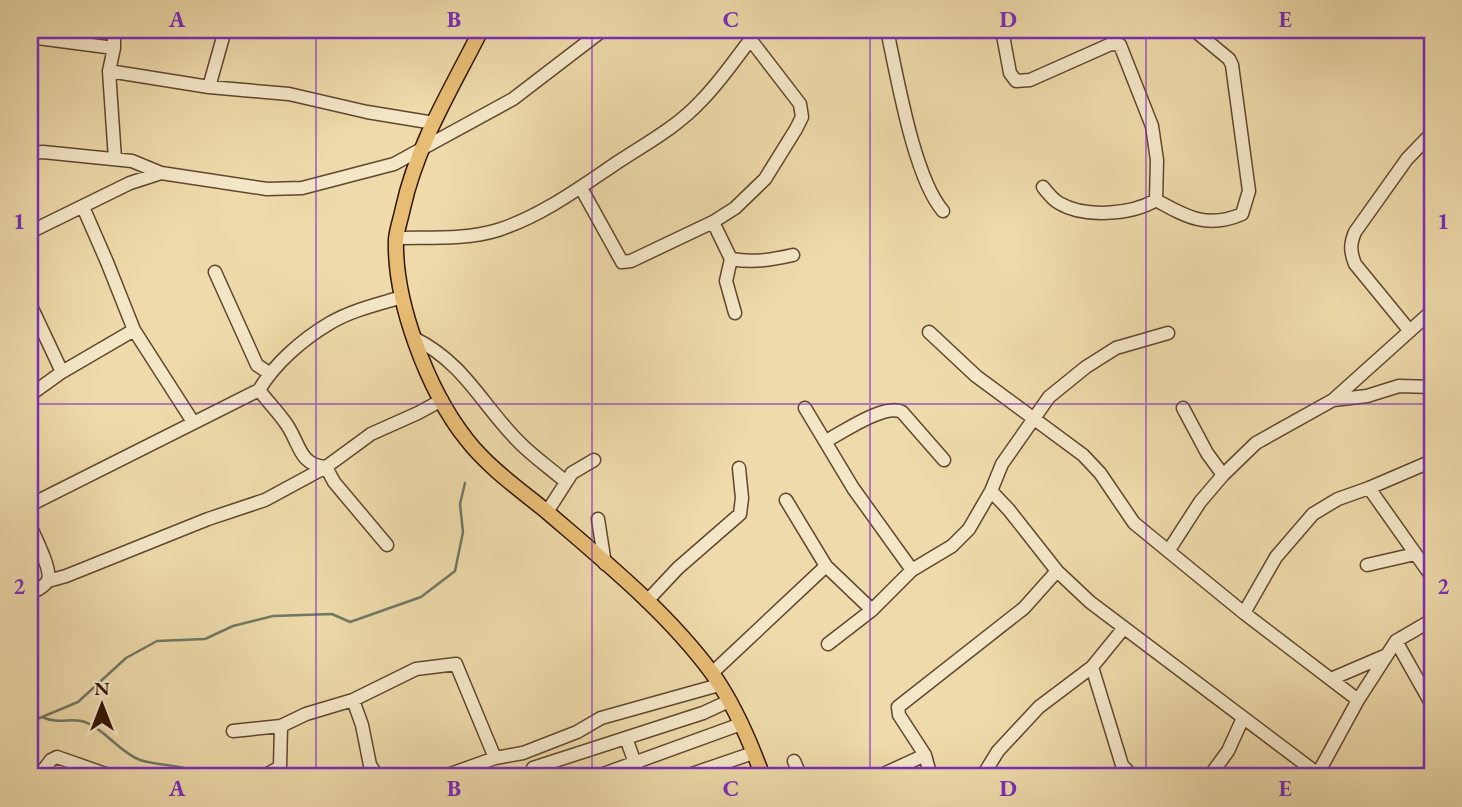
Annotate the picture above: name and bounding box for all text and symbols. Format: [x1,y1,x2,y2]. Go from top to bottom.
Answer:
text: A [168,4,186,34]
text: B [447,4,461,34]
text: C [723,4,739,34]
text: D [999,4,1017,34]
text: E [1278,4,1292,34]
text: 1 [13,206,25,236]
text: 1 [1437,206,1449,236]
text: 2 [13,571,25,601]
text: 2 [1437,571,1449,601]
north arrow [66,670,136,740]
text: N [94,676,110,701]
text: A [168,773,186,803]
text: B [447,773,461,803]
text: C [723,773,739,803]
text: D [999,773,1017,803]
text: E [1278,773,1292,803]

